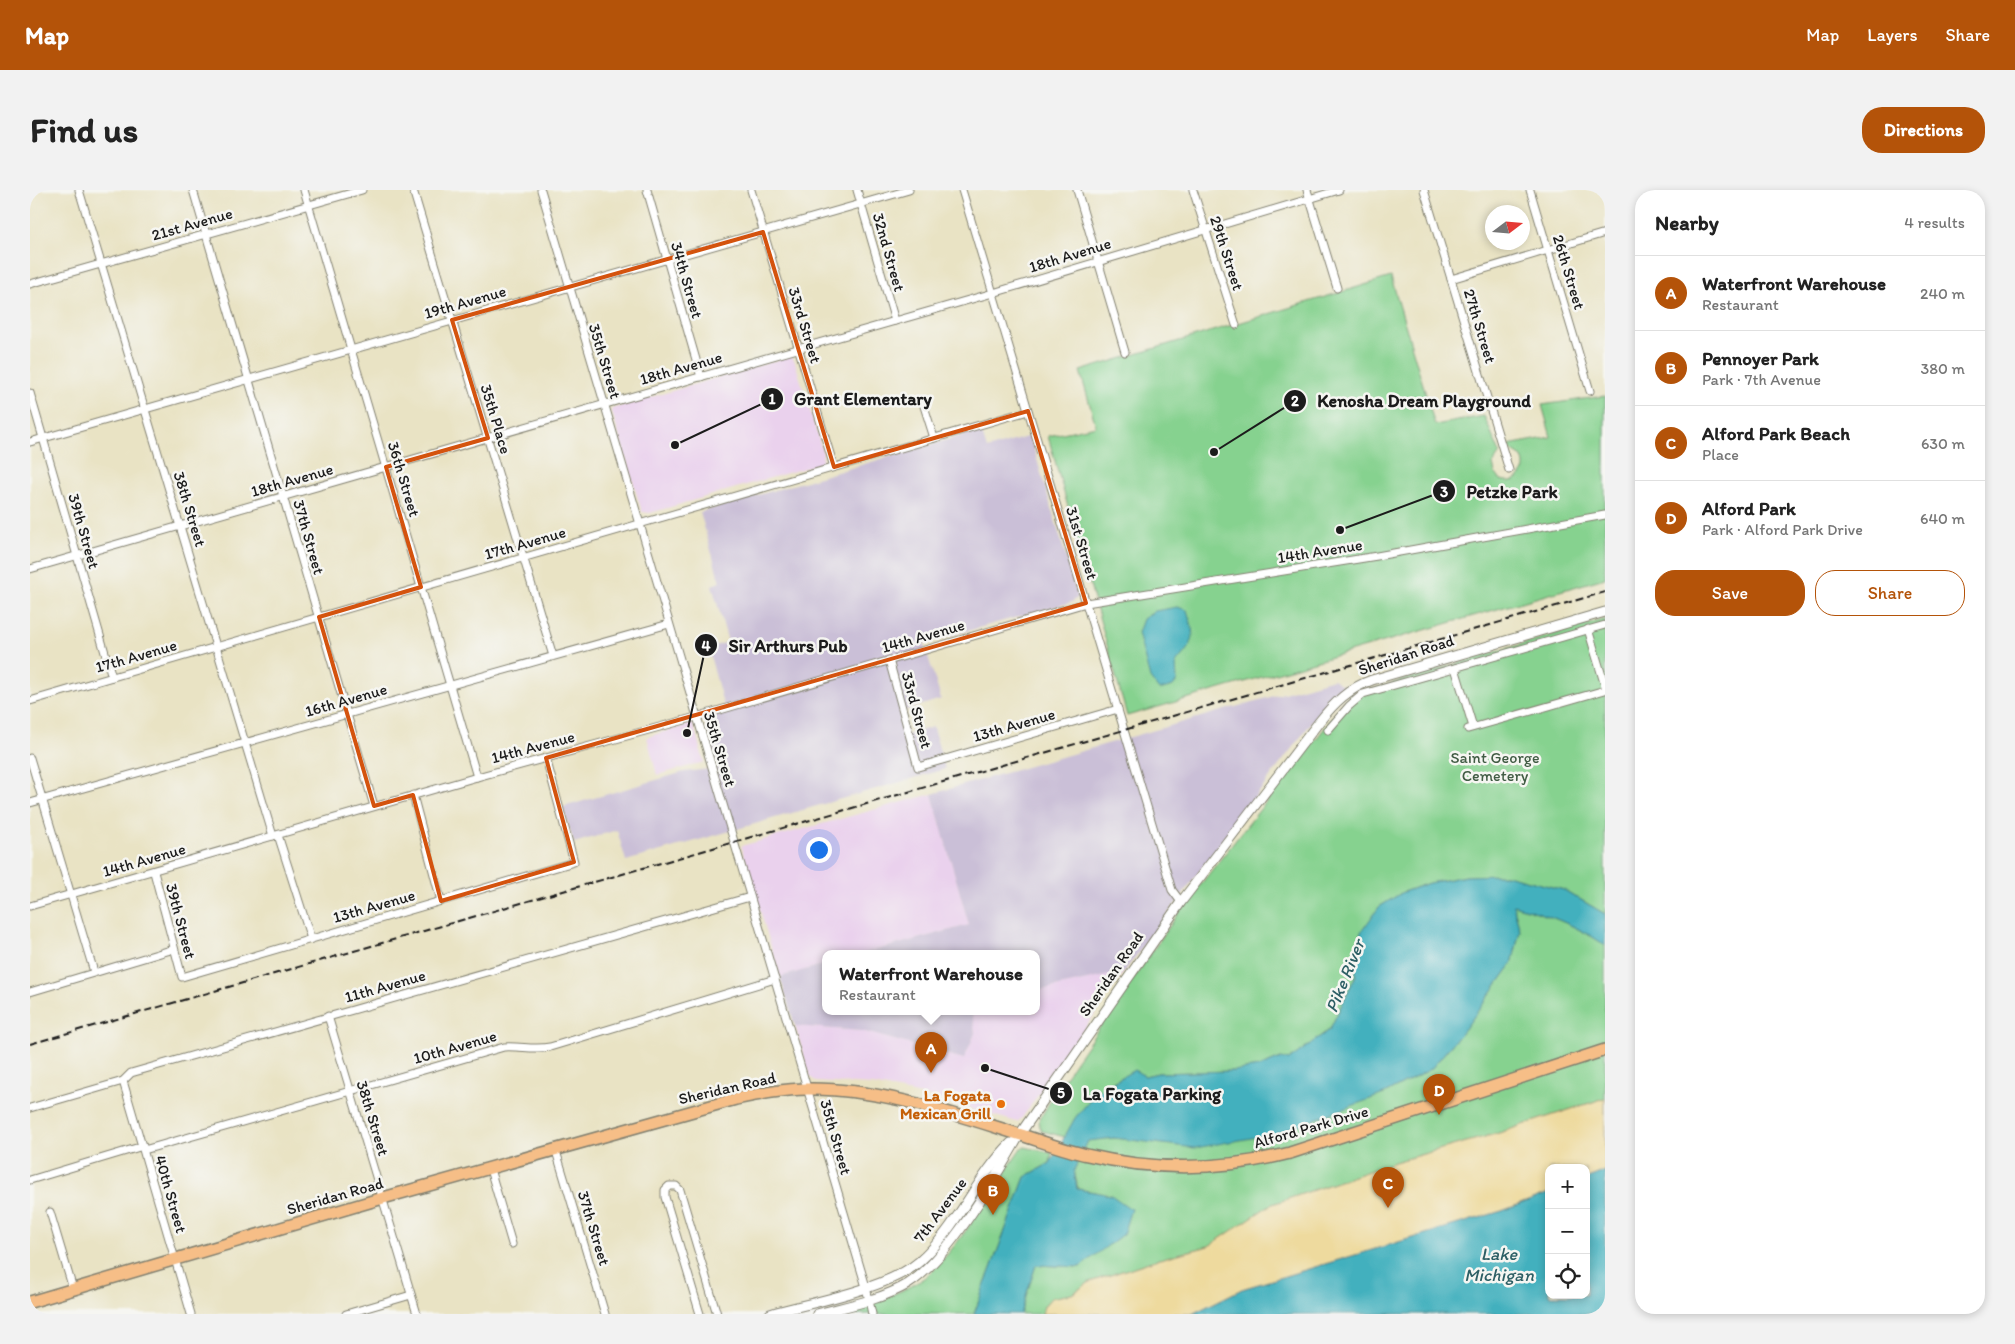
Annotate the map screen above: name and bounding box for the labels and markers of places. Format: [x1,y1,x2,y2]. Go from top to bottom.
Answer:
callout: Grant Elementary [759,382,942,415]
callout: Kenosha Dream Playground [1283,384,1541,417]
callout: Petzke Park [1432,475,1567,508]
callout: Sir Arthurs Pub [693,629,858,662]
pin: A [915,1032,947,1073]
pin: D [1423,1074,1455,1115]
callout: La Fogata Parking [1048,1077,1231,1110]
place label: La Fogata Mexican Grill [900,1086,992,1123]
marker: La Fogata Mexican Grill [995,1098,1007,1110]
pin: C [1372,1167,1404,1208]
pin: B [977,1174,1009,1215]

